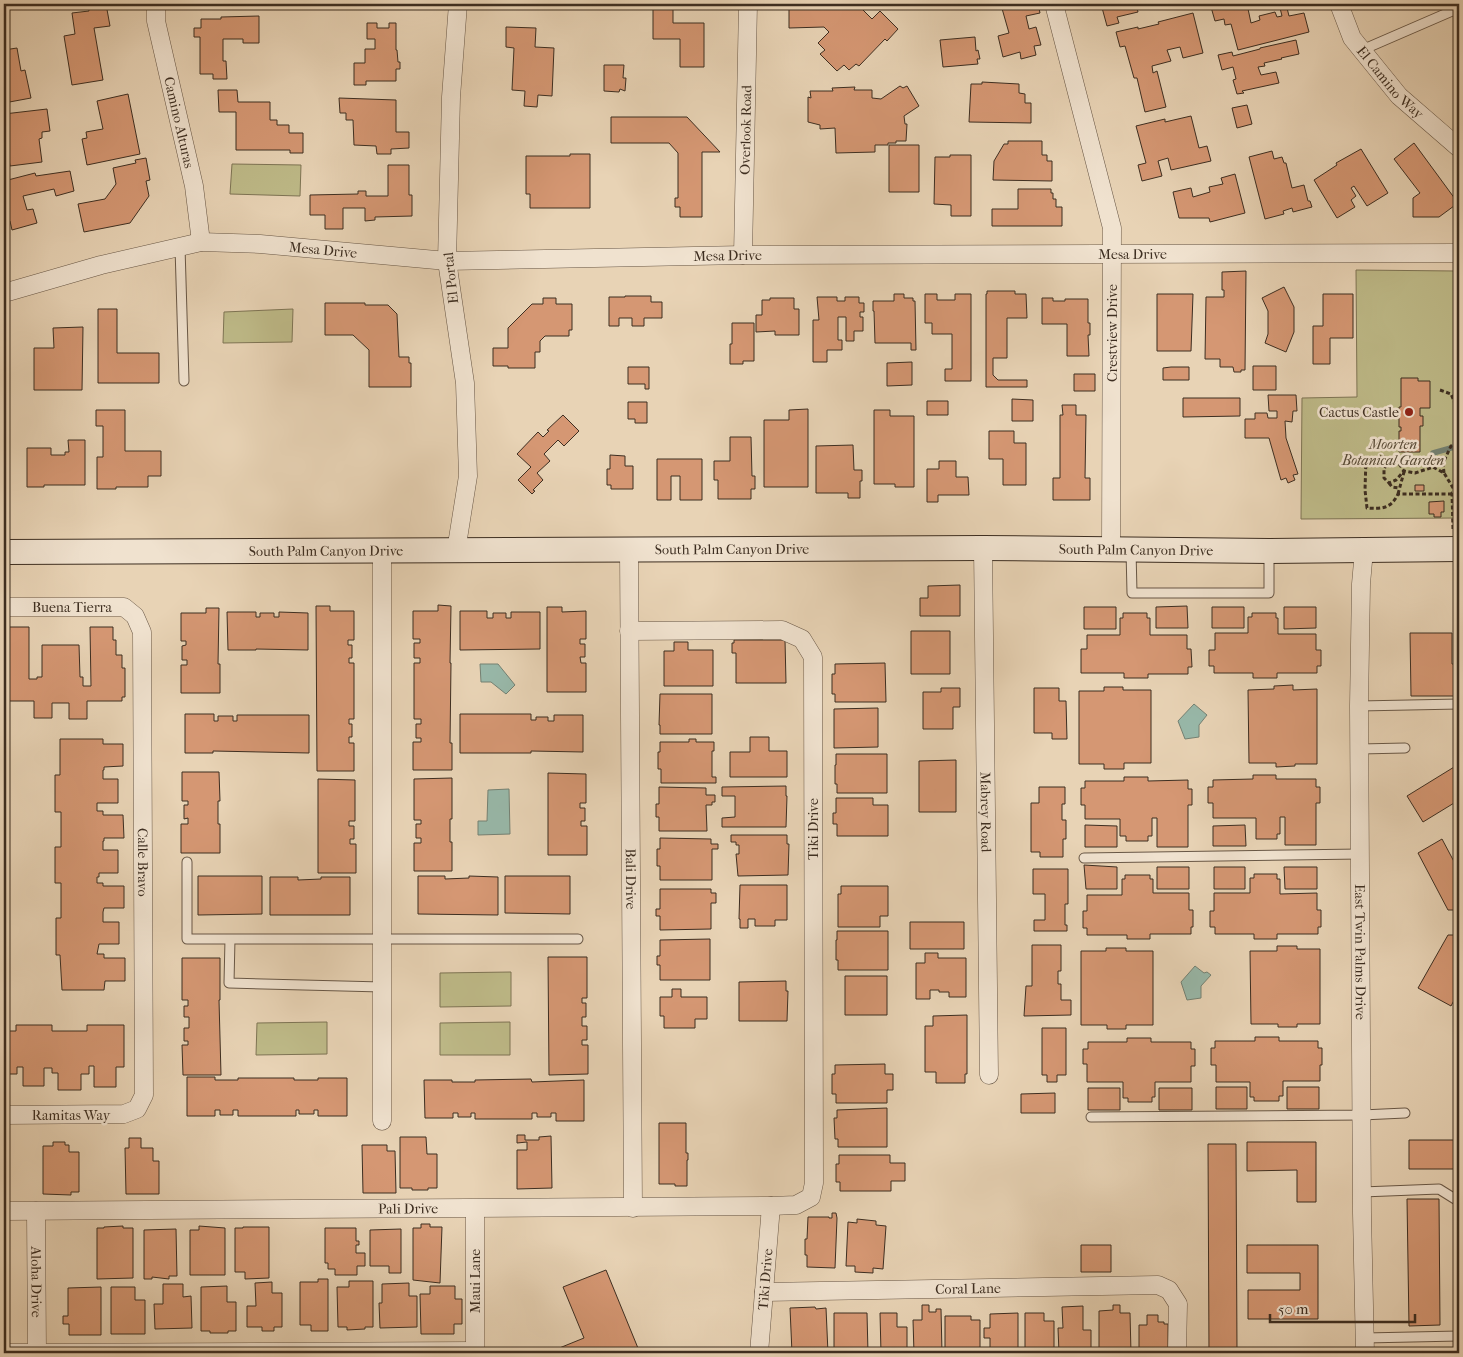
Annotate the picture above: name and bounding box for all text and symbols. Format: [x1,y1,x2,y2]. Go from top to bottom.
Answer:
street label: El Camino Way [1353,42,1428,122]
street label: Camino Alturas [161,75,198,170]
street label: Overlook Road [736,85,755,175]
street label: Mesa Drive [288,238,358,261]
street label: Mesa Drive [1098,245,1167,263]
street label: Mesa Drive [693,246,762,265]
street label: El Portal [440,251,462,305]
street label: Crestview Drive [1104,284,1121,382]
place label: Cactus Castle [1319,404,1399,421]
marker: Cactus Castle [1403,406,1415,418]
park label: Moorten Botanical Garden [1341,436,1444,469]
street label: South Palm Canyon Drive [655,540,809,558]
street label: South Palm Canyon Drive [1059,540,1213,559]
street label: South Palm Canyon Drive [249,542,403,560]
street label: Buena Tierra [32,599,113,616]
street label: Mabrey Road [977,771,995,853]
street label: Tiki Drive [805,798,822,860]
street label: Calle Bravo [134,828,152,897]
street label: Bali Drive [622,849,640,910]
street label: East Twin Palms Drive [1352,884,1369,1020]
street label: Ramitas Way [32,1107,111,1124]
street label: Pali Drive [378,1200,438,1217]
street label: Aloha Drive [28,1245,45,1318]
street label: Tiki Drive [754,1248,776,1311]
street label: Maui Lane [467,1249,484,1313]
street label: Coral Lane [935,1279,1001,1297]
scale bar [1270,1292,1416,1324]
text: 50 m [1278,1300,1309,1318]

